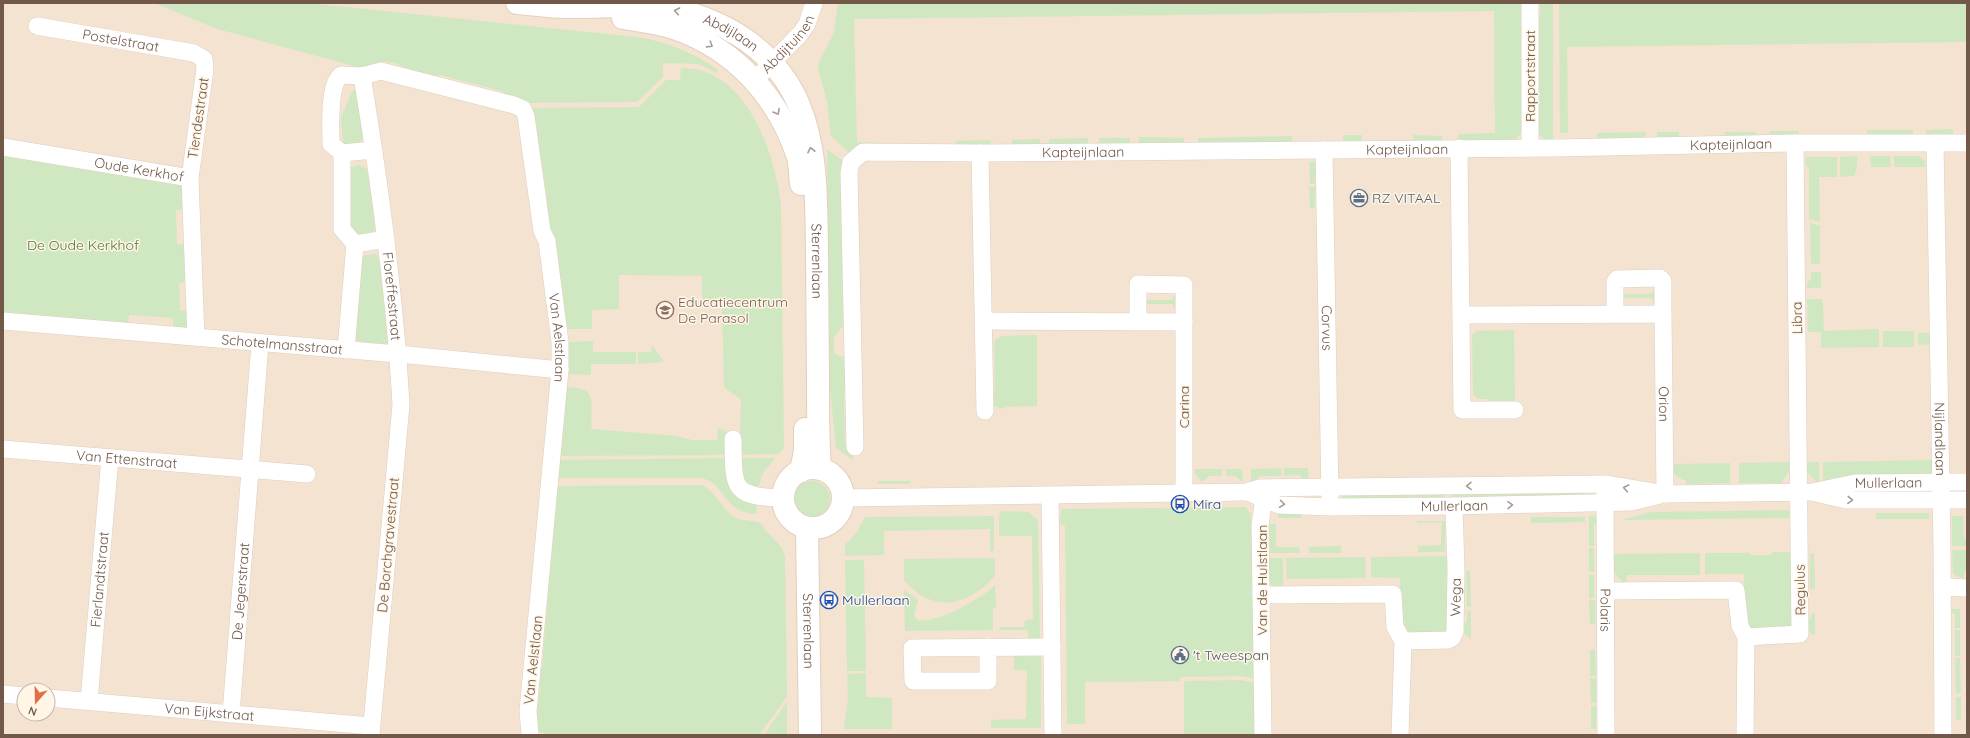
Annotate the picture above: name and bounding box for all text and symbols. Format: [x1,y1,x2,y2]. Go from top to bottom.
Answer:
one-way arrow [674,8,680,16]
street label: Abdijlaan [700,10,762,55]
street label: Abdijtuinen [757,13,818,77]
street label: Postelstraat [81,25,161,56]
street label: Rapportstraat [1521,30,1539,122]
one-way arrow [706,40,713,47]
street label: Tiendestraat [183,76,213,160]
one-way arrow [773,108,780,115]
street label: Kapteijnlaan [1690,134,1772,154]
street label: Kapteijnlaan [1366,140,1448,159]
street label: Kapteijnlaan [1042,143,1124,161]
one-way arrow [808,147,816,153]
street label: Oude Kerkhof [93,153,185,186]
office icon: RZ VITAAL [1349,188,1369,208]
place label: RZ VITAAL [1372,189,1441,207]
street label: Sterrenlaan [808,223,826,299]
park label: De Oude Kerkhof [27,236,139,254]
street label: Floreffestraat [379,251,405,341]
street label: Van Aelstlaan [545,292,569,383]
place label: Educatiecentrum De Parasol [678,293,788,327]
school or university icon: Educatiecentrum De Parasol [655,300,675,320]
street label: Libra [1788,302,1806,334]
street label: Corvus [1318,305,1336,351]
street label: Schotelmansstraat [221,330,344,358]
street label: Carina [1175,386,1193,428]
street label: Orion [1655,386,1673,422]
street label: Nijlandlaan [1930,402,1950,476]
street label: Van Ettenstraat [75,446,178,472]
street label: Mullerlaan [1855,473,1922,492]
street label: De Borchgravestraat [373,476,403,613]
one-way arrow [1466,482,1472,490]
one-way arrow [1623,484,1629,493]
bus stop icon: Mira [1170,494,1190,514]
place label: Mira [1193,495,1221,513]
street label: Mullerlaan [1421,496,1488,515]
one-way arrow [1847,496,1853,504]
one-way arrow [1279,499,1285,508]
one-way arrow [1507,501,1513,509]
street label: Van de Hulstlaan [1253,525,1271,635]
street label: Fierlandtstraat [86,531,113,628]
street label: De Jegerstraat [228,542,253,641]
street label: Regulus [1791,564,1809,616]
street label: Wega [1446,578,1465,617]
street label: Polaris [1596,588,1615,632]
bus stop icon: Mullerlaan [819,590,839,610]
place label: Mullerlaan [842,591,910,609]
street label: Sterrenlaan [799,593,818,669]
street label: Van Aelstlaan [519,615,547,705]
public building icon: 't Tweespan [1170,645,1190,665]
place label: 't Tweespan [1193,646,1269,664]
north arrow [16,682,56,722]
street label: Van Eijkstraat [164,699,255,725]
text: N [26,703,39,719]

